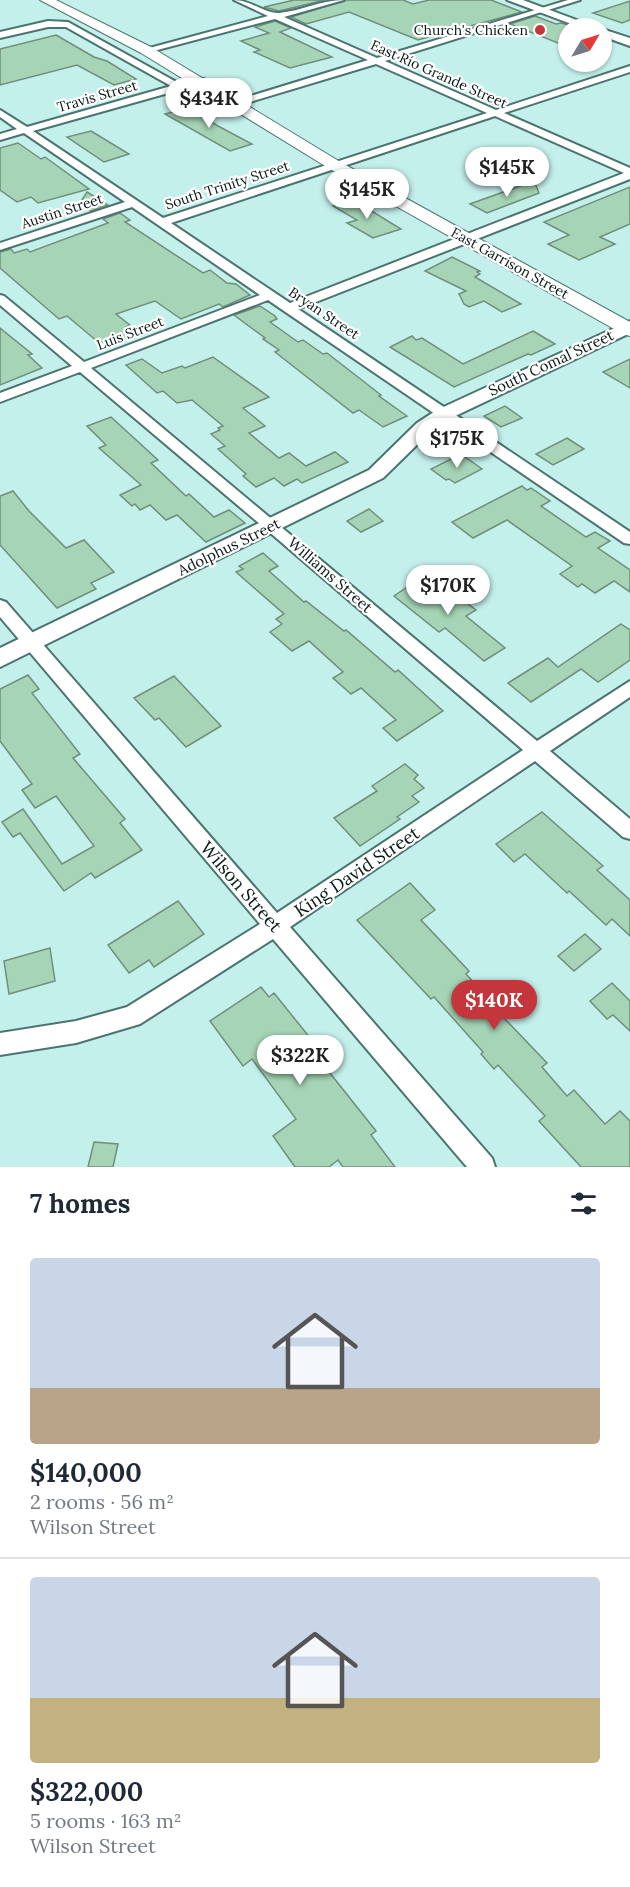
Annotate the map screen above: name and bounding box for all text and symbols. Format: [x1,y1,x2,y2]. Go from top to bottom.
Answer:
north arrow [558,18,612,72]
map controls [558,18,612,72]
place label: Church's Chicken [414,21,528,39]
marker: Church's Chicken [533,23,547,37]
street label: East Río Grande Street [368,36,511,113]
street label: Travis Street [55,76,140,116]
pin: $434K [167,78,251,129]
text: $434K [179,85,239,110]
pin: $145K [465,147,549,198]
text: $145K [479,154,535,179]
street label: South Trinity Street [163,156,292,214]
pin: $145K [325,169,409,220]
text: $145K [339,176,395,201]
street label: Austin Street [18,189,106,233]
street label: East Garrison Street [448,223,573,303]
street label: Bryan Street [285,283,363,344]
street label: Luis Street [94,312,167,354]
street label: South Comal Street [485,325,617,400]
pin: $175K [415,418,499,469]
text: $175K [430,425,484,450]
street label: Adolphus Street [174,513,283,580]
street label: Williams Street [284,533,377,617]
pin: $170K [406,565,490,616]
text: $170K [420,572,476,597]
street label: King David Street [290,821,424,922]
street label: Wilson Street [196,836,287,937]
pin: $140K [452,980,536,1031]
text: $140K [465,987,523,1012]
pin: $322K [258,1035,342,1086]
text: $322K [271,1042,329,1067]
text: 7 homes [30,1187,130,1220]
icon: filters [567,1187,600,1220]
icon: home [261,1297,369,1405]
text: $140,000 [30,1456,142,1489]
text: 2 rooms · 56 m² [30,1489,174,1514]
text: Wilson Street [30,1514,156,1539]
icon: home [261,1616,369,1724]
text: $322,000 [30,1775,143,1808]
text: 5 rooms · 163 m² [30,1808,182,1833]
text: Wilson Street [30,1833,156,1858]

